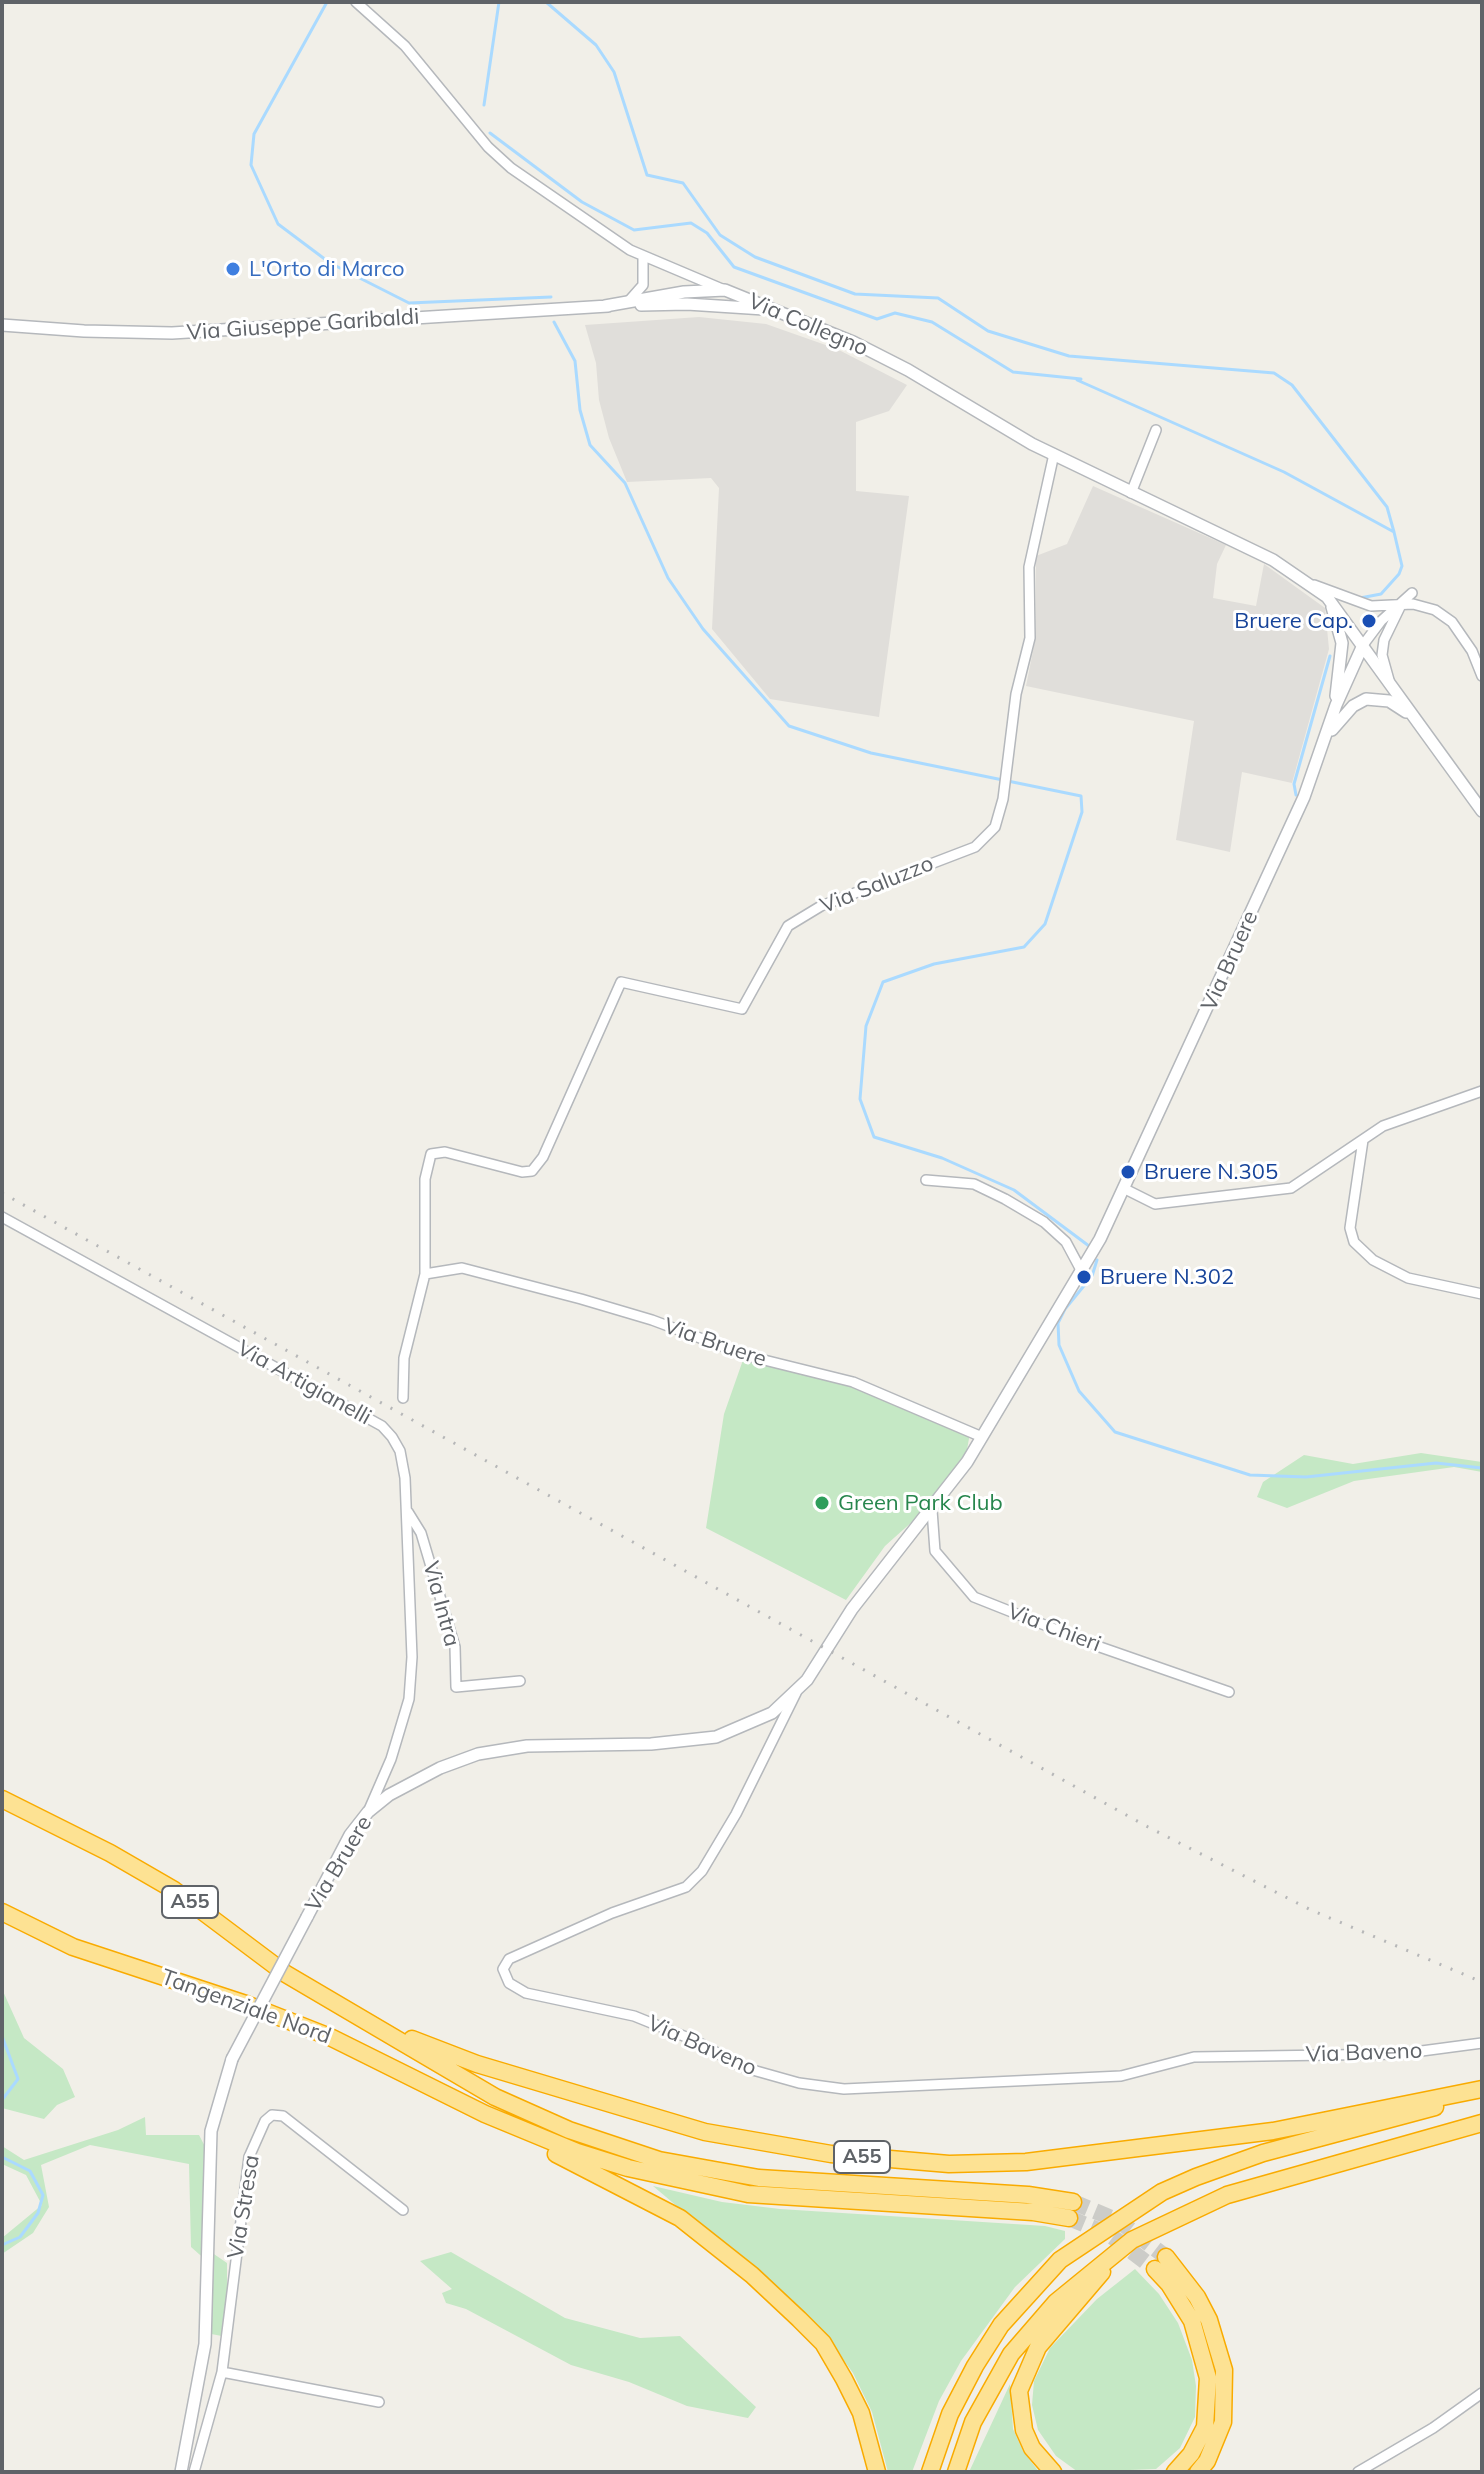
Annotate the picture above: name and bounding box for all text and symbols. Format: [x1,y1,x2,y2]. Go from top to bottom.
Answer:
place label: L'Orto di Marco [249,256,405,282]
marker: L'Orto di Marco [224,260,242,278]
street label: Via Collegno [744,288,872,362]
street label: Via Giuseppe Garibaldi [186,304,420,346]
place label: Bruere Cap. [1234,608,1353,634]
marker: Bruere Cap. [1360,612,1378,630]
street label: Via Saluzzo [817,850,937,920]
street label: Via Bruere [1196,907,1264,1015]
place label: Bruere N.305 [1144,1159,1278,1185]
marker: Bruere N.305 [1119,1163,1137,1181]
place label: Bruere N.302 [1100,1264,1234,1290]
marker: Bruere N.302 [1075,1268,1093,1286]
street label: Via Bruere [660,1313,770,1373]
street label: Via Artigianelli [232,1335,376,1431]
place label: Green Park Club [838,1490,1003,1516]
marker: Green Park Club [813,1494,831,1512]
street label: Via Intra [417,1559,465,1649]
street label: Via Chieri [1004,1598,1104,1658]
street label: Via Bruere [300,1811,378,1917]
road number: A55 [162,1886,218,1918]
street label: Tangenziale Nord [158,1964,334,2050]
street label: Via Baveno [643,2010,761,2082]
street label: Via Baveno [1305,2038,1423,2068]
road number: A55 [834,2141,890,2173]
street label: Via Stresa [223,2153,265,2261]

